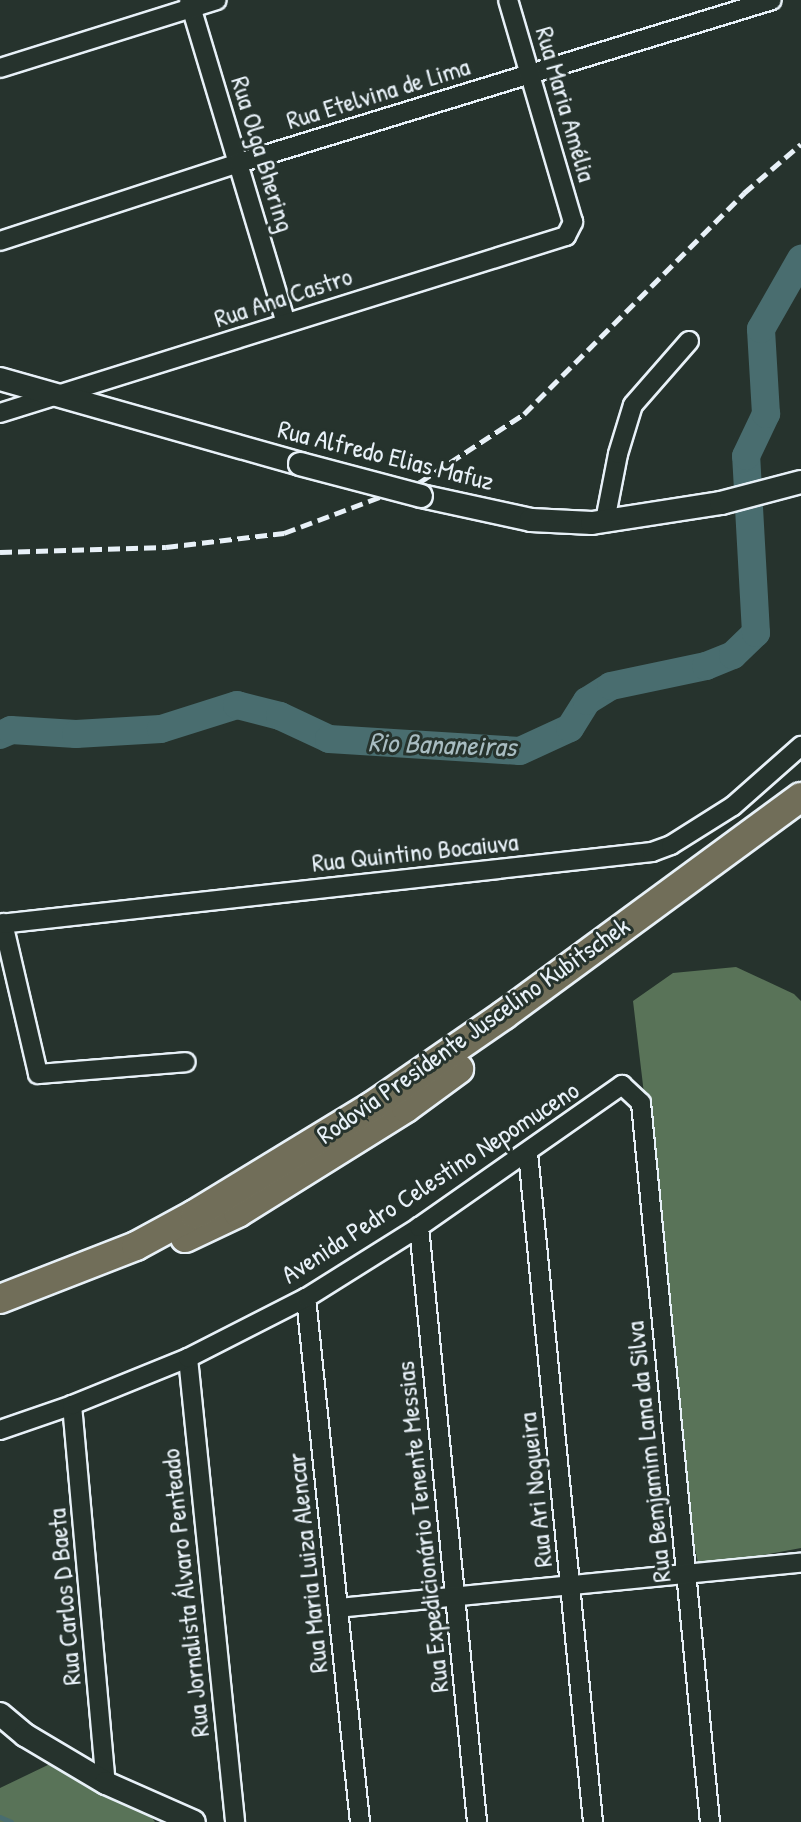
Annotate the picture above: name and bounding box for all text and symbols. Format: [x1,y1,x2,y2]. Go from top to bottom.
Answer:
street label: Rua Maria Amélia [529,23,603,185]
street label: Rua Etelvina de Lima [283,50,473,136]
street label: Rua Olga Bhering [225,72,301,236]
street label: Rua Ana Castro [210,260,356,334]
street label: Rua Alfredo Elias Mafuz [275,413,497,497]
water label: Rio Bananeiras [367,725,517,763]
street label: Rua Quintino Bocaiuva [310,826,520,878]
street label: Rodovia Presidente Juscelino Kubitschek [311,910,635,1150]
street label: Avenida Pedro Celestino Nepomuceno [276,1074,584,1290]
street label: Rua Bemjamim Lana da Silva [619,1320,677,1584]
street label: Rua Expedicionário Tenente Messias [389,1360,455,1694]
street label: Rua Ari Nogueira [511,1411,559,1569]
street label: Rua Jornalista Álvaro Penteado [154,1447,216,1739]
street label: Rua Maria Luiza Alencar [280,1451,334,1675]
street label: Rua Carlos D Baeta [41,1507,87,1687]

